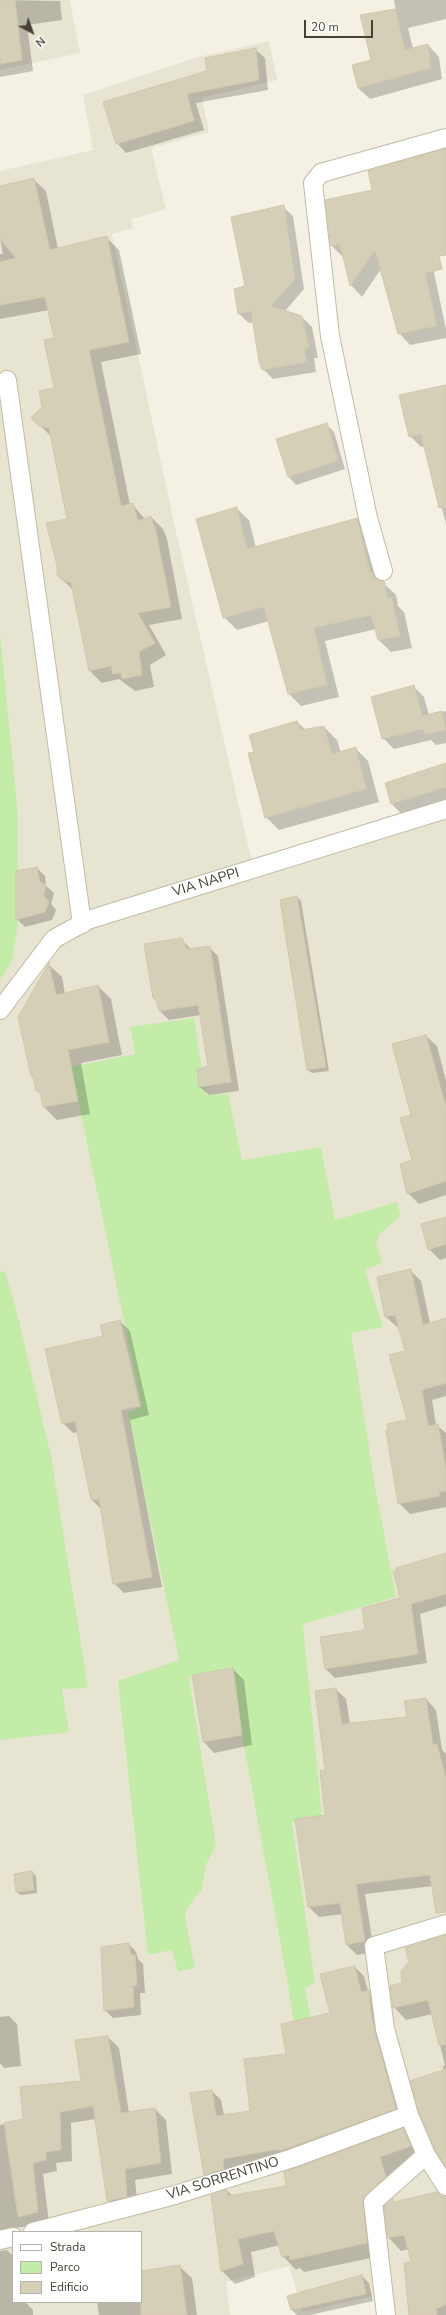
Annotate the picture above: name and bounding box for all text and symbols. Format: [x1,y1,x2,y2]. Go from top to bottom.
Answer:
north arrow [12,12,52,52]
scale bar [306,12,375,38]
text: 20 m [311,19,339,35]
text: N [32,33,48,50]
street label: VIA NAPPI [171,865,241,901]
street label: VIA SORRENTINO [165,2154,281,2204]
legend [12,2231,142,2303]
text: Strada [50,2239,86,2255]
text: Parco [50,2259,80,2275]
text: Edificio [50,2279,88,2295]

